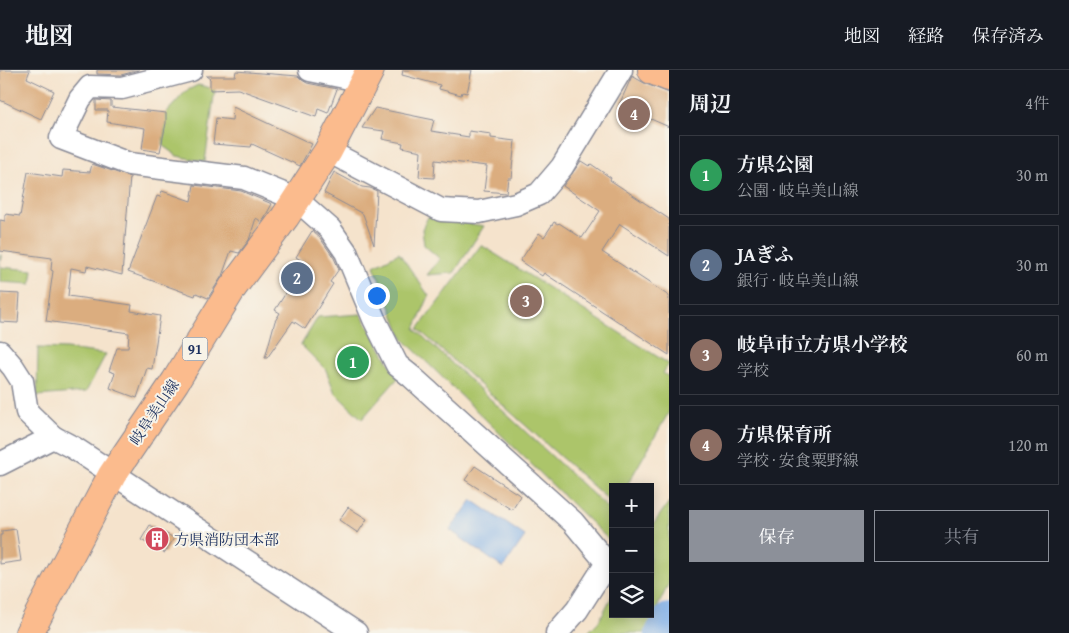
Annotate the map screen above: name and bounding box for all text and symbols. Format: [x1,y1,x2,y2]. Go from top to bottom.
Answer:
text: 地図 [25,18,73,53]
text: 地図 [844,22,880,49]
text: 経路 [908,22,944,49]
text: 保存済み [972,22,1044,49]
text: 周辺 [689,88,731,119]
text: 4件 [1025,91,1049,115]
pin: 4 [618,95,650,133]
text: 方県公園 [737,150,813,178]
text: 1 [702,163,710,187]
text: 30 m [1016,163,1048,187]
text: 公園 · 岐阜美山線 [737,178,859,202]
text: JAぎふ [737,240,794,268]
text: 2 [702,253,710,277]
text: 30 m [1016,253,1048,277]
pin: 2 [281,259,313,297]
text: 銀行 · 岐阜美山線 [737,268,859,292]
pin: 3 [510,282,542,320]
your location [364,283,390,309]
text: 岐阜市立方県小学校 [737,330,908,358]
road number: 91 [182,338,208,360]
pin: 1 [337,343,369,381]
text: 3 [702,343,710,367]
text: 60 m [1016,343,1048,367]
text: 学校 [737,358,769,382]
street label: 岐阜美山線 [124,375,184,449]
text: 方県保育所 [737,420,832,448]
text: 4 [702,433,710,457]
text: 120 m [1008,433,1048,457]
text: 学校 · 安食粟野線 [737,448,859,472]
map controls [609,483,654,618]
button: + [609,483,654,528]
button: 保存 [689,510,864,562]
button: 共有 [874,510,1049,562]
building icon: 方県消防団本部 [144,526,170,552]
button: − [609,528,654,573]
place label: 方県消防団本部 [174,529,279,550]
button: layers [609,573,654,618]

